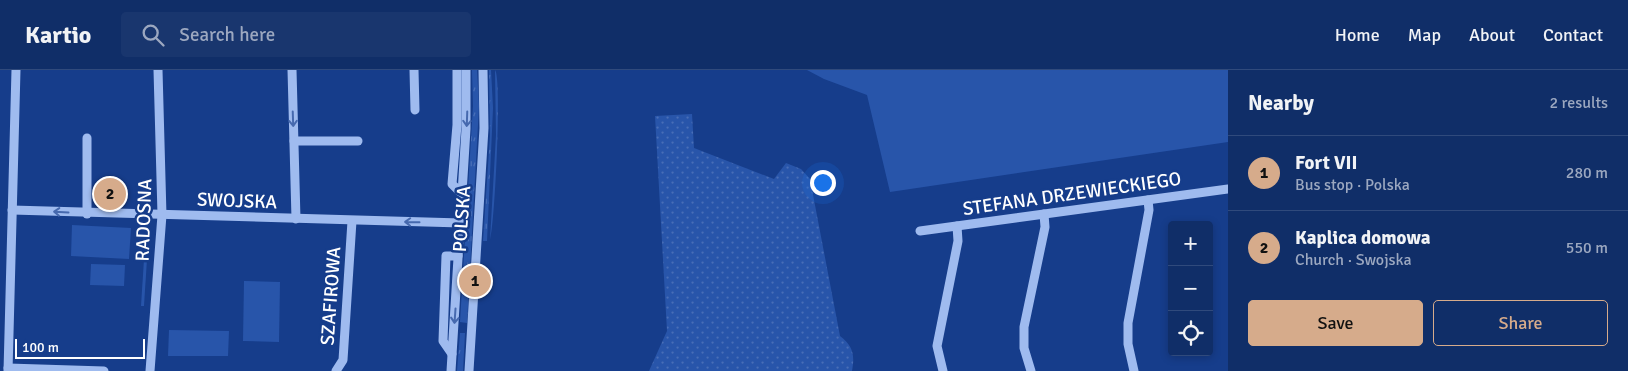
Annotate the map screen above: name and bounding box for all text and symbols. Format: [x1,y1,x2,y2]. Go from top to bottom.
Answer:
search box [121,12,471,57]
text: Kartio [25,20,91,50]
icon: search [139,21,167,49]
text: Search here [179,23,275,47]
text: Home [1335,24,1380,46]
text: Map [1408,24,1441,46]
text: About [1469,24,1515,46]
text: Contact [1543,24,1603,46]
text: Nearby [1248,90,1314,116]
text: 2 results [1549,93,1608,113]
one-way arrow [288,110,298,126]
one-way arrow [462,110,471,126]
text: Fort VII [1295,151,1357,175]
text: 1 [1260,163,1268,183]
text: 280 m [1566,163,1608,183]
street label: STEFANA DRZEWIECKIEGO [961,167,1183,221]
your location [810,170,836,196]
pin: 2 [94,175,126,213]
text: Bus stop · Polska [1295,175,1410,195]
street label: RADOSNA [131,178,157,262]
street label: POLSKA [448,185,476,253]
street label: SWOJSKA [196,188,278,214]
one-way arrow [53,208,69,217]
one-way arrow [404,217,420,227]
map controls [1168,221,1213,356]
button: + [1168,221,1213,266]
text: Kaplica domowa [1295,226,1431,250]
text: 2 [1260,238,1268,258]
text: 550 m [1566,238,1608,258]
street label: SZAFIROWA [316,245,346,346]
text: Church · Swojska [1295,250,1412,270]
pin: 1 [459,262,491,300]
button: − [1168,266,1213,311]
button: Save [1248,300,1423,346]
button: Share [1433,300,1608,346]
one-way arrow [450,308,459,324]
button: locate [1168,311,1213,356]
scale bar [15,336,145,359]
text: 100 m [22,339,59,356]

